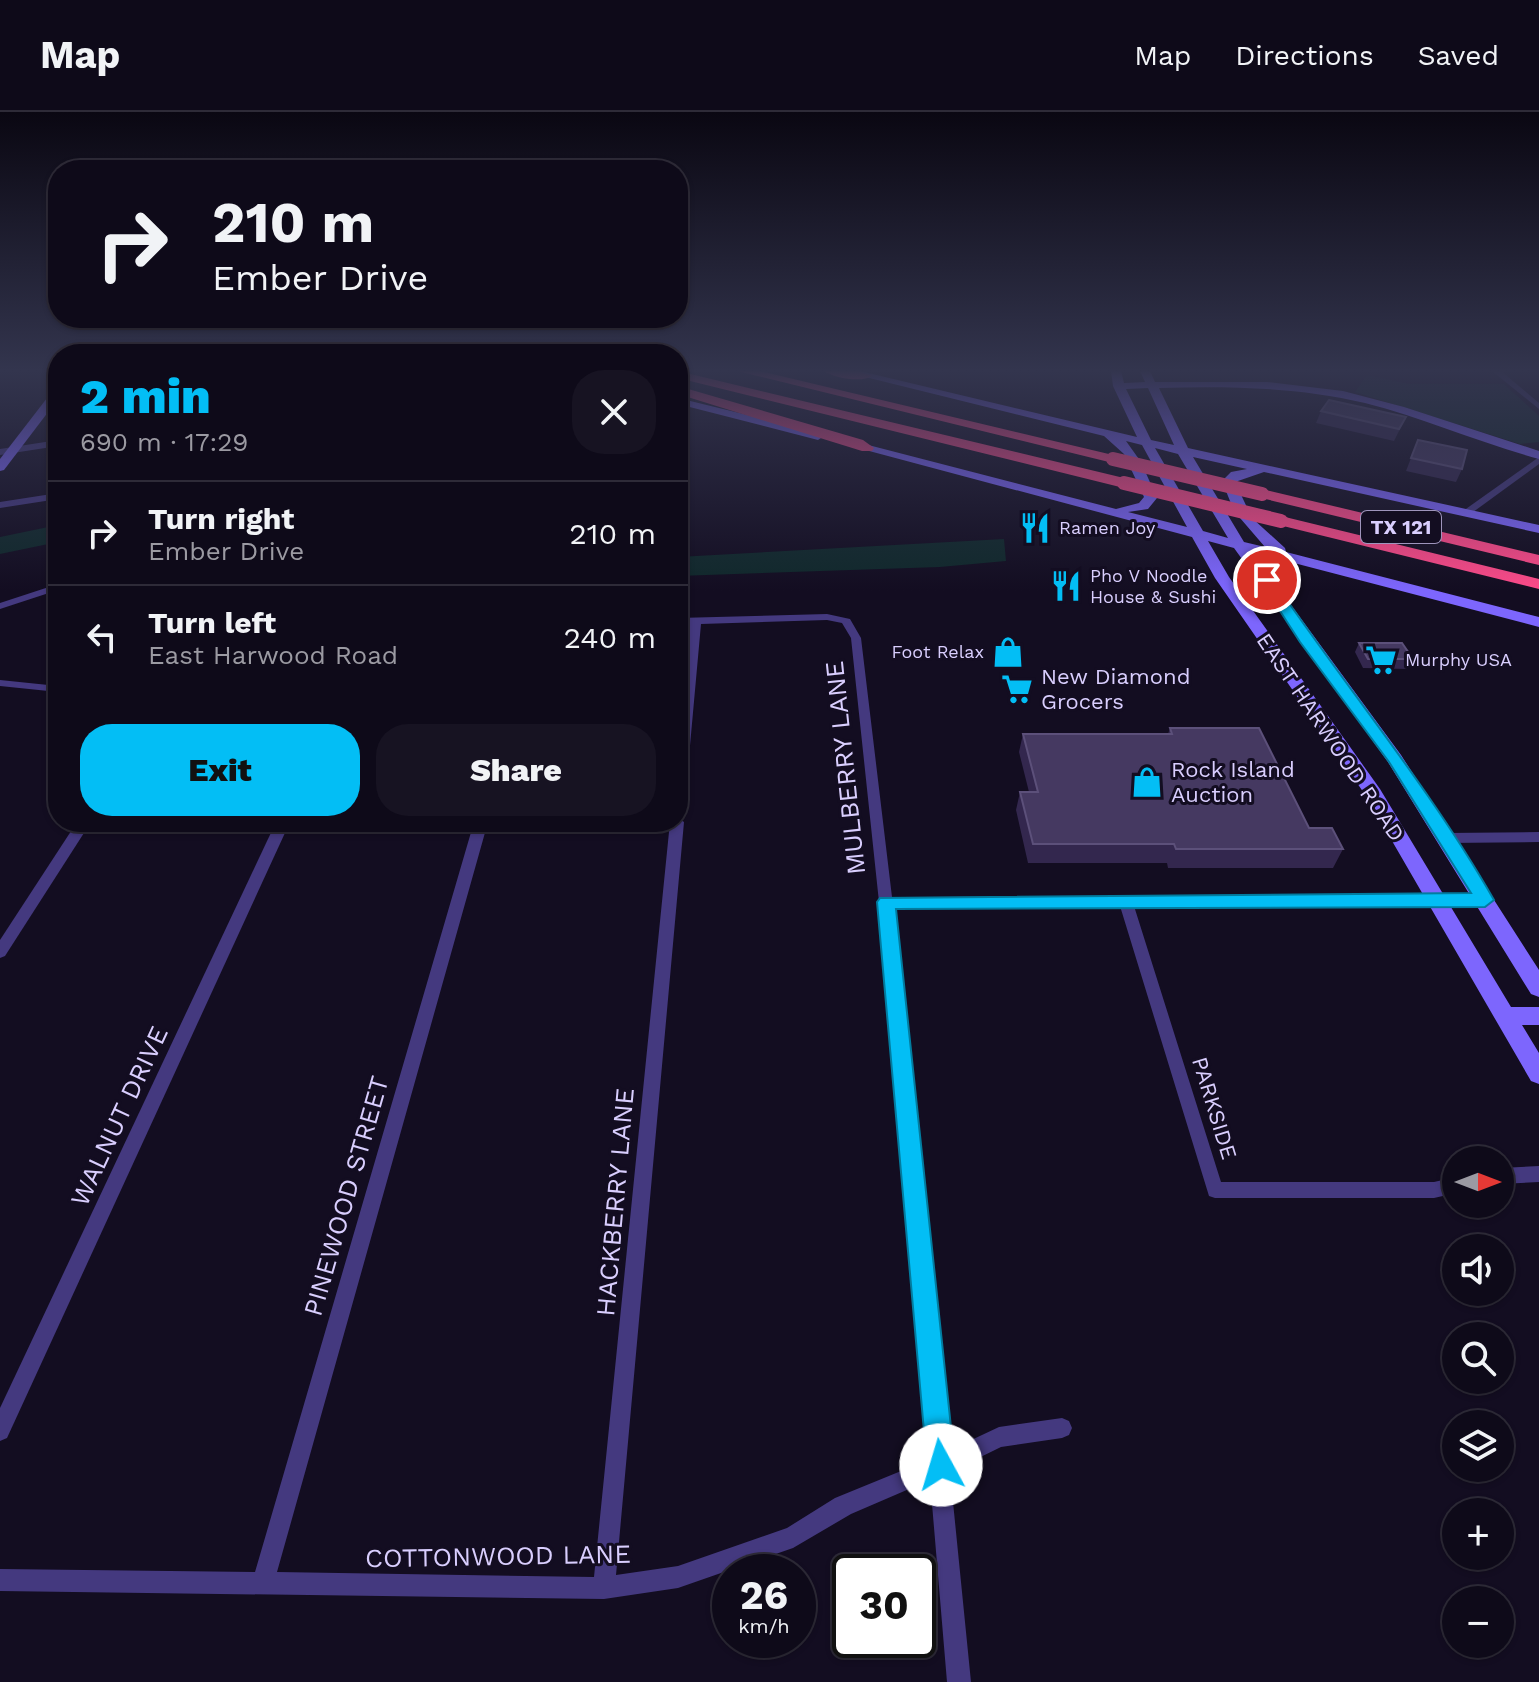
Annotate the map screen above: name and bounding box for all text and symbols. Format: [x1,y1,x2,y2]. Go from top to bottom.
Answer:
text: Map [40,33,120,77]
text: Map [1134,39,1191,72]
text: Directions [1235,39,1374,72]
text: Saved [1418,39,1499,72]
text: 210 m [212,190,374,256]
icon: right [80,192,184,296]
text: Ember Drive [212,257,428,299]
text: 2 min [80,368,211,425]
button: close [572,370,656,454]
text: 690 m · 17:29 [80,427,248,457]
text: Turn right [148,501,294,536]
icon: right [80,511,124,555]
restaurant icon: Ramen Joy [1018,511,1052,545]
road number: TX 121 [1361,511,1441,543]
text: 210 m [569,516,656,551]
place label: Ramen Joy [1059,517,1156,538]
text: Ember Drive [148,536,304,566]
pin [1233,546,1301,614]
icon: arrive [1245,558,1289,602]
place label: Pho V Noodle House & Sushi [1090,565,1216,607]
restaurant icon: Pho V Noodle House & Sushi [1049,569,1083,603]
text: Turn left [148,605,276,640]
icon: left [80,615,124,659]
text: 240 m [564,620,656,655]
street label: EAST HARWOOD ROAD [1252,629,1410,846]
shop icon: Foot Relax [991,635,1025,669]
text: East Harwood Road [148,640,398,670]
place label: Foot Relax [892,641,984,662]
supermarket icon: Murphy USA [1364,643,1398,677]
place label: Murphy USA [1405,649,1512,670]
street label: MULBERRY LANE [819,660,871,876]
place label: New Diamond Grocers [1041,664,1190,714]
supermarket icon: New Diamond Grocers [1000,672,1034,706]
button: Exit [80,724,360,816]
button: Share [376,724,656,816]
place label: Rock Island Auction [1171,757,1295,807]
shop icon: Rock Island Auction [1130,765,1164,799]
street label: WALNUT DRIVE [64,1021,174,1211]
street label: PARKSIDE [1187,1054,1242,1162]
street label: PINEWOOD STREET [297,1073,395,1319]
street label: HACKBERRY LANE [590,1087,640,1317]
north arrow [1442,1146,1514,1218]
map controls [1442,1146,1514,1658]
button: sound [1442,1234,1514,1306]
button: search [1442,1322,1514,1394]
button: layers [1442,1410,1514,1482]
position arrow [899,1423,983,1507]
button: + [1442,1498,1514,1570]
street label: COTTONWOOD LANE [365,1539,631,1573]
speed limit sign: 30 [832,1554,936,1658]
text: 26 [740,1572,788,1619]
button: − [1442,1586,1514,1658]
text: km/h [738,1614,790,1638]

